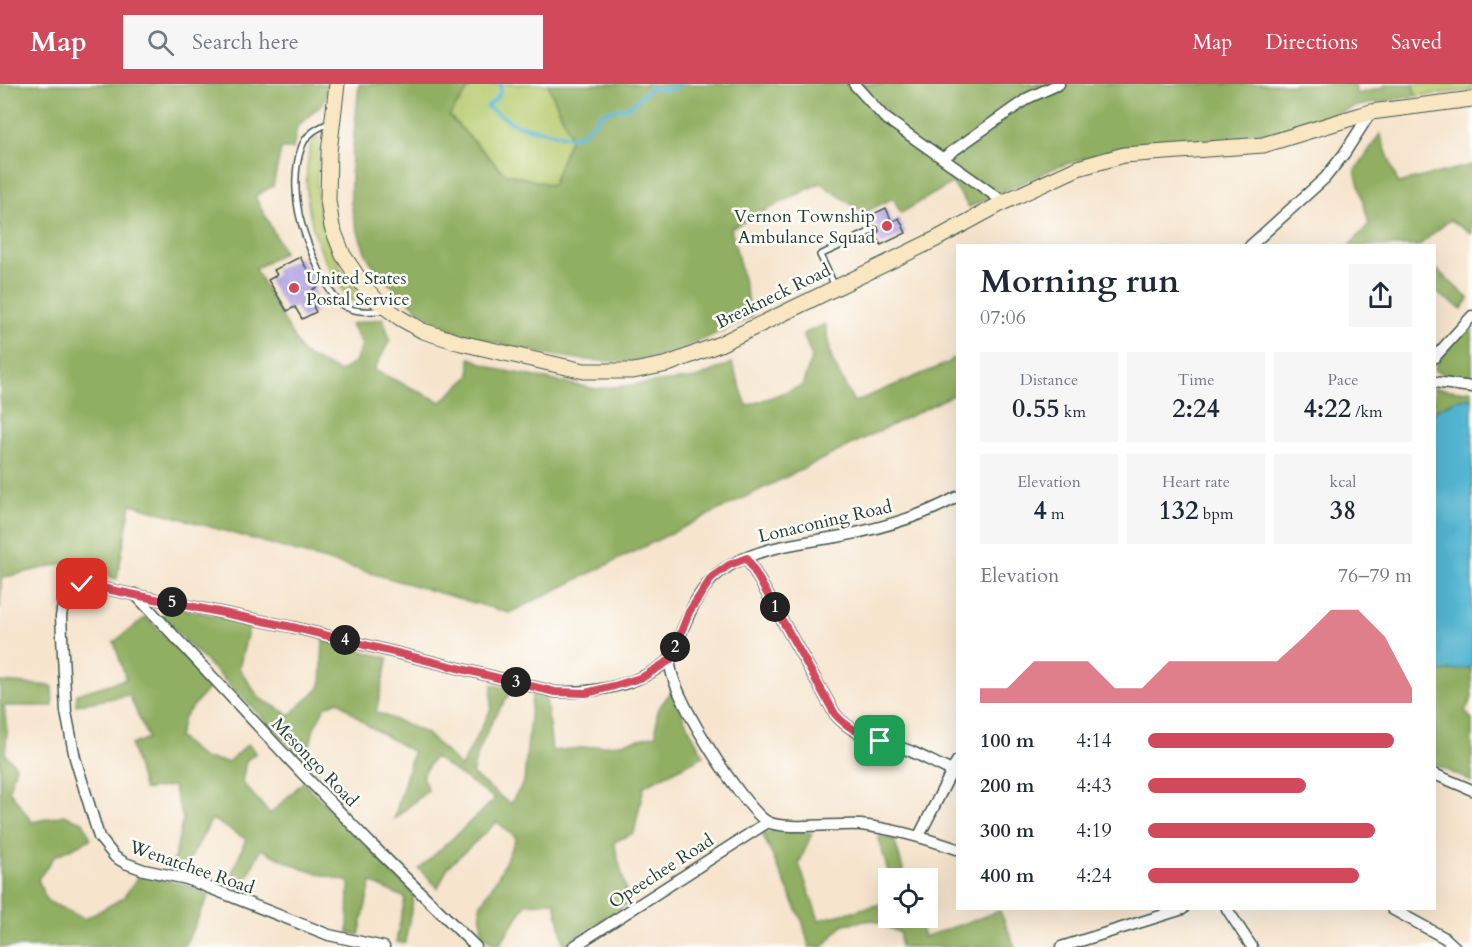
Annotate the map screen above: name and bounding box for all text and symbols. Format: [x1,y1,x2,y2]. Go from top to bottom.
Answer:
search box [123,15,543,69]
text: Map [30,23,87,61]
icon: search [144,26,177,59]
text: Search here [192,27,299,57]
text: Map [1192,28,1232,57]
text: Directions [1265,28,1358,57]
text: Saved [1391,28,1442,57]
place label: Vernon Township Ambulance Squad [734,204,875,250]
marker: Vernon Township Ambulance Squad [880,219,894,233]
street label: Breakneck Road [712,258,835,335]
text: Morning run [980,259,1180,304]
button: share [1349,264,1412,327]
place label: United States Postal Service [306,266,410,312]
marker: United States Postal Service [287,281,301,295]
text: 07:06 [980,304,1026,331]
text: Distance [1020,369,1078,391]
text: Time [1177,369,1215,391]
text: Pace [1328,369,1358,391]
text: 0.55 [1012,391,1060,426]
text: 2:24 [1172,391,1220,426]
text: 4:22 [1303,391,1351,426]
text: km [1060,401,1086,423]
text: /km [1351,401,1383,423]
text: Elevation [1017,471,1081,493]
text: Heart rate [1162,471,1230,493]
text: kcal [1330,471,1356,493]
text: 4 [1033,493,1047,528]
text: 132 [1159,493,1199,528]
text: 38 [1330,493,1356,528]
street label: Lonaconing Road [756,494,895,549]
text: m [1047,503,1065,525]
text: bpm [1199,503,1233,525]
pin [56,558,107,609]
text: Elevation [980,562,1059,589]
text: 76–79 m [1338,562,1412,589]
icon: check [65,567,98,600]
pin: 5 [157,587,187,617]
text: 5 [168,591,176,613]
pin: 1 [760,592,790,622]
text: 1 [771,596,779,618]
pin: 4 [330,625,360,655]
text: 4 [341,629,349,651]
pin: 2 [660,632,690,662]
text: 2 [671,636,679,658]
pin: 3 [501,667,531,697]
text: 3 [512,671,520,693]
street label: Mesongo Road [266,712,364,813]
pin [854,715,905,766]
icon: arrive [863,724,896,757]
text: 100 m [980,727,1035,754]
text: 4:14 [1076,727,1112,754]
text: 200 m [980,772,1035,799]
text: 4:43 [1076,772,1112,799]
text: 300 m [980,817,1035,844]
text: 4:19 [1076,817,1112,844]
street label: Opeechee Road [604,828,719,915]
street label: Wenatchee Road [125,834,258,901]
text: 400 m [980,862,1035,889]
text: 4:24 [1076,862,1112,889]
map controls [878,868,938,928]
button: locate [878,868,938,928]

